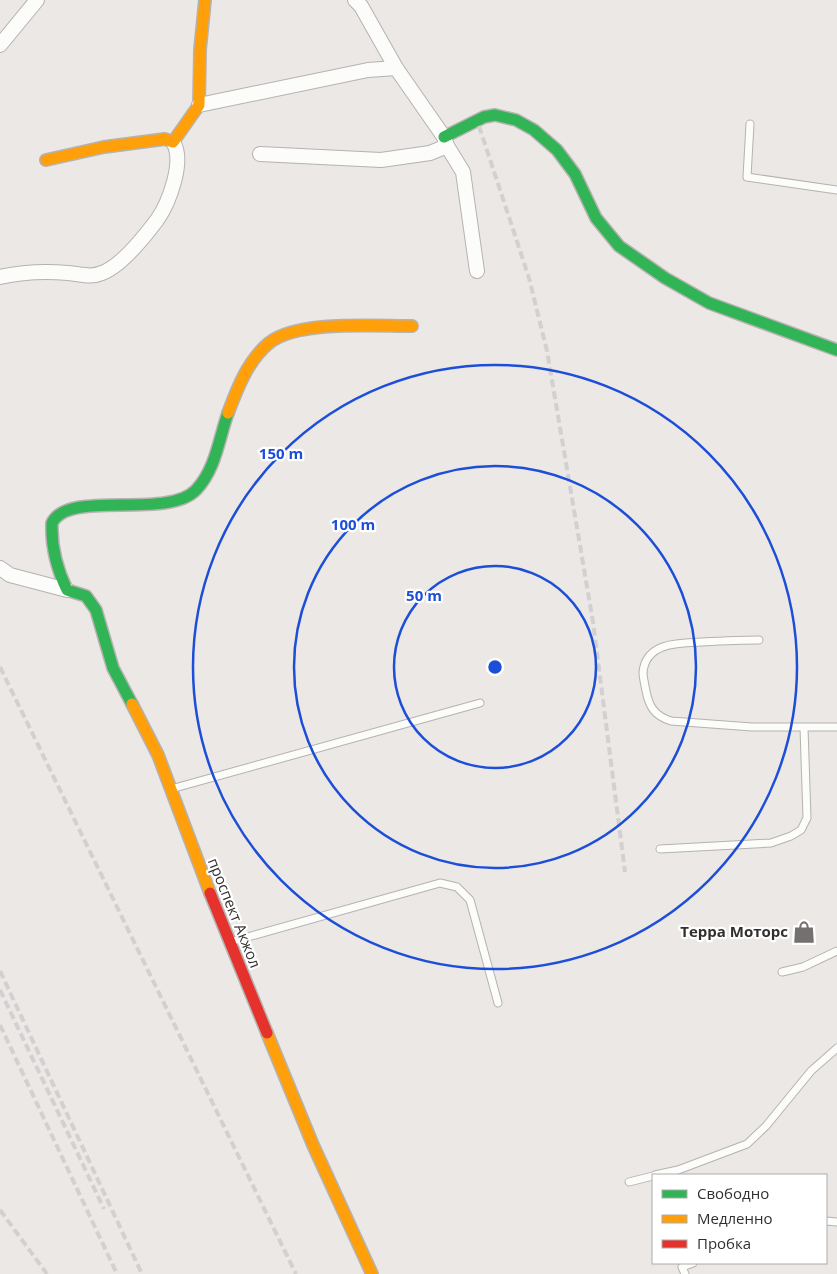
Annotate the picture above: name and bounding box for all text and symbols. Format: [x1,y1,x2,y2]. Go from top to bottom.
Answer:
text: 150 m [259,443,303,463]
text: 100 m [331,514,375,534]
text: 50 m [406,585,442,605]
centre of rings [486,658,504,676]
street label: проспект Акжол [204,855,266,971]
shop icon: Терра Моторс [791,919,817,945]
place label: Терра Моторс [680,921,788,941]
legend [652,1174,827,1264]
text: Свободно [697,1183,769,1203]
text: Медленно [697,1208,773,1228]
text: Пробка [697,1233,751,1253]

